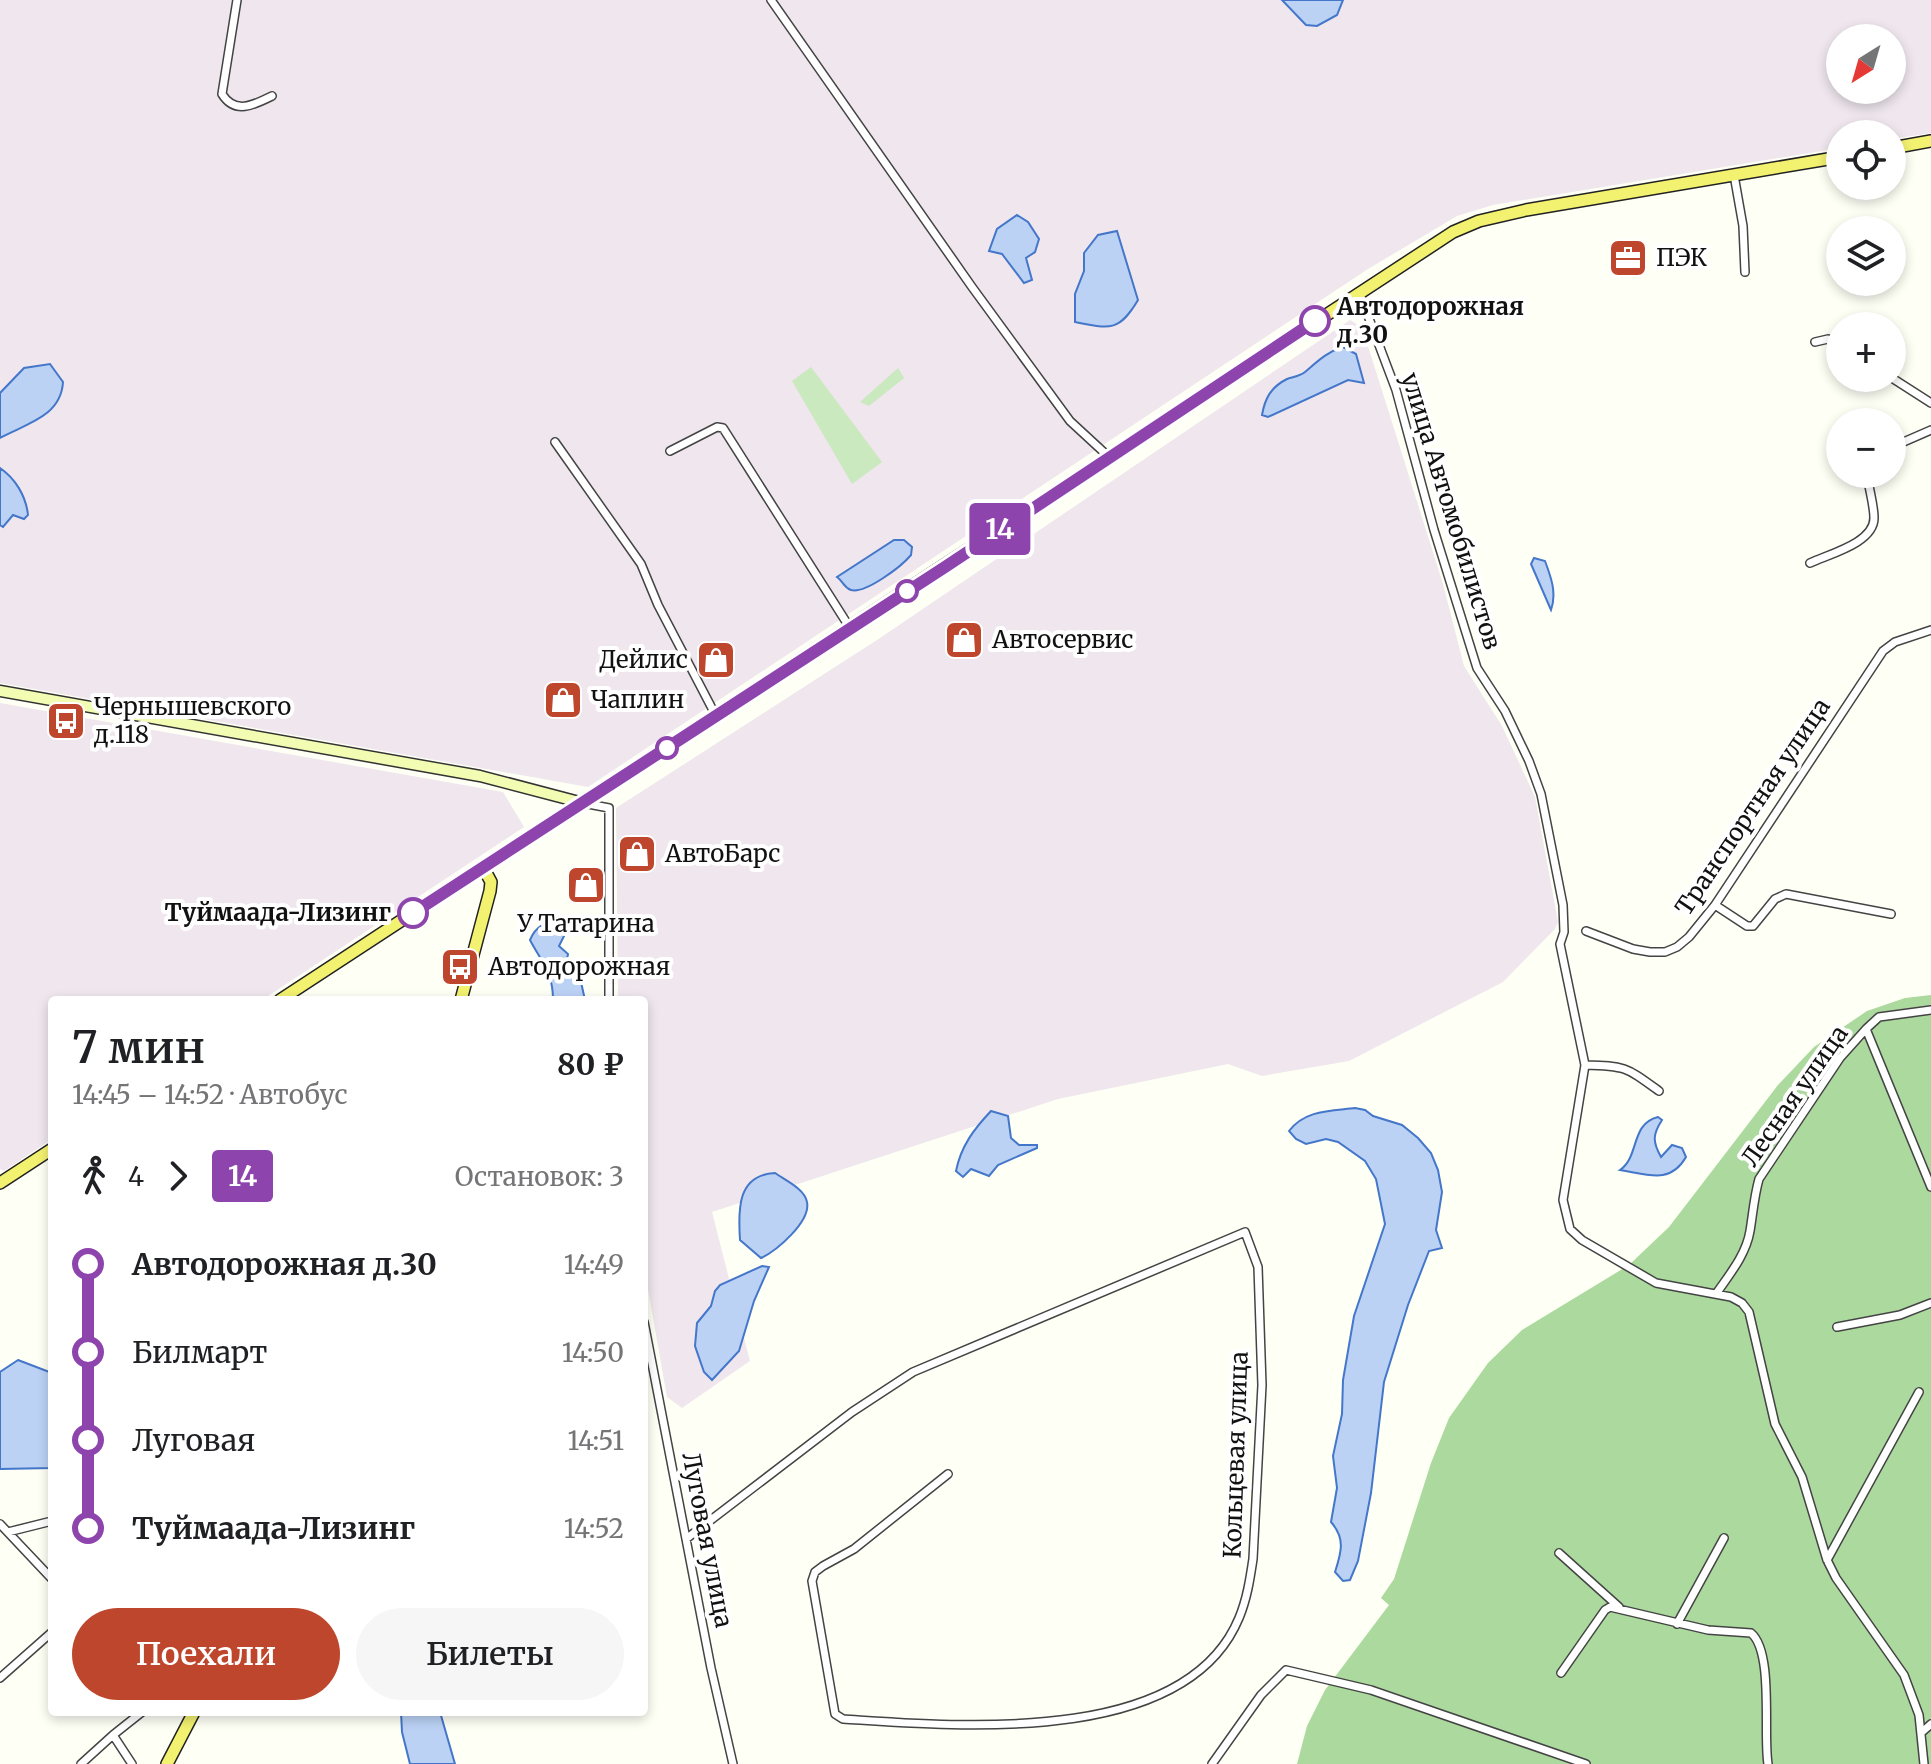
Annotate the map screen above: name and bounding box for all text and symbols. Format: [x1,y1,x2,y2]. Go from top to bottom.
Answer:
north arrow [1826,24,1906,104]
map controls [1826,24,1906,488]
button: locate [1826,120,1906,200]
button: layers [1826,216,1906,296]
office icon: ПЭК [1607,237,1649,279]
place label: ПЭК [1656,242,1707,273]
place label: Автодорожная д.30 [1336,291,1524,350]
marker: Автодорожная д.30 [1300,306,1330,336]
button: + [1826,312,1906,392]
street label: улица Автомобилистов [1395,369,1508,653]
button: − [1826,408,1906,488]
line badge: 14 [964,503,1036,555]
text: 14 [985,511,1015,547]
unlabelled marker [896,580,918,602]
shop icon: Автосервис [943,619,985,661]
place label: Автосервис [991,624,1133,655]
shop icon: Дейлис [695,639,737,681]
place label: Дейлис [599,644,688,675]
shop icon: Чаплин [542,679,584,721]
place label: Чаплин [591,684,684,715]
place label: Чернышевского д.118 [93,691,291,750]
street label: Транспортная улица [1668,692,1837,921]
bus stop icon: Чернышевского д.118 [45,700,87,742]
unlabelled marker [656,737,678,759]
shop icon: АвтоБарс [616,833,658,875]
place label: АвтоБарс [664,838,780,869]
shop icon: У Татарина [565,864,607,906]
place label: Туймаада-Лизинг [164,897,391,928]
marker: Туймаада-Лизинг [398,898,428,928]
place label: У Татарина [516,908,655,939]
bus stop icon: Автодорожная [439,946,481,988]
place label: Автодорожная [487,951,670,982]
street label: Лесная улица [1735,1019,1855,1172]
text: 7 мин [72,1020,205,1075]
text: 80 ₽ [557,1045,624,1083]
text: 14:45 – 14:52 · Автобус [72,1078,348,1111]
icon: walk [72,1154,116,1198]
icon: forward [156,1154,200,1198]
text: 14 [228,1158,257,1194]
text: 4 [128,1160,144,1193]
text: Остановок: 3 [455,1160,624,1193]
text: Автодорожная д.30 [132,1245,437,1283]
text: 14:49 [564,1248,624,1281]
text: Билмарт [132,1333,268,1371]
text: 14:50 [562,1336,624,1369]
street label: Кольцевая улица [1216,1351,1255,1559]
text: Луговая [132,1421,255,1459]
text: 14:51 [568,1424,624,1457]
street label: Луговая улица [675,1450,740,1630]
text: Туймаада-Лизинг [132,1509,415,1547]
text: 14:52 [564,1512,624,1545]
button: Поехали [72,1608,340,1700]
button: Билеты [356,1608,624,1700]

